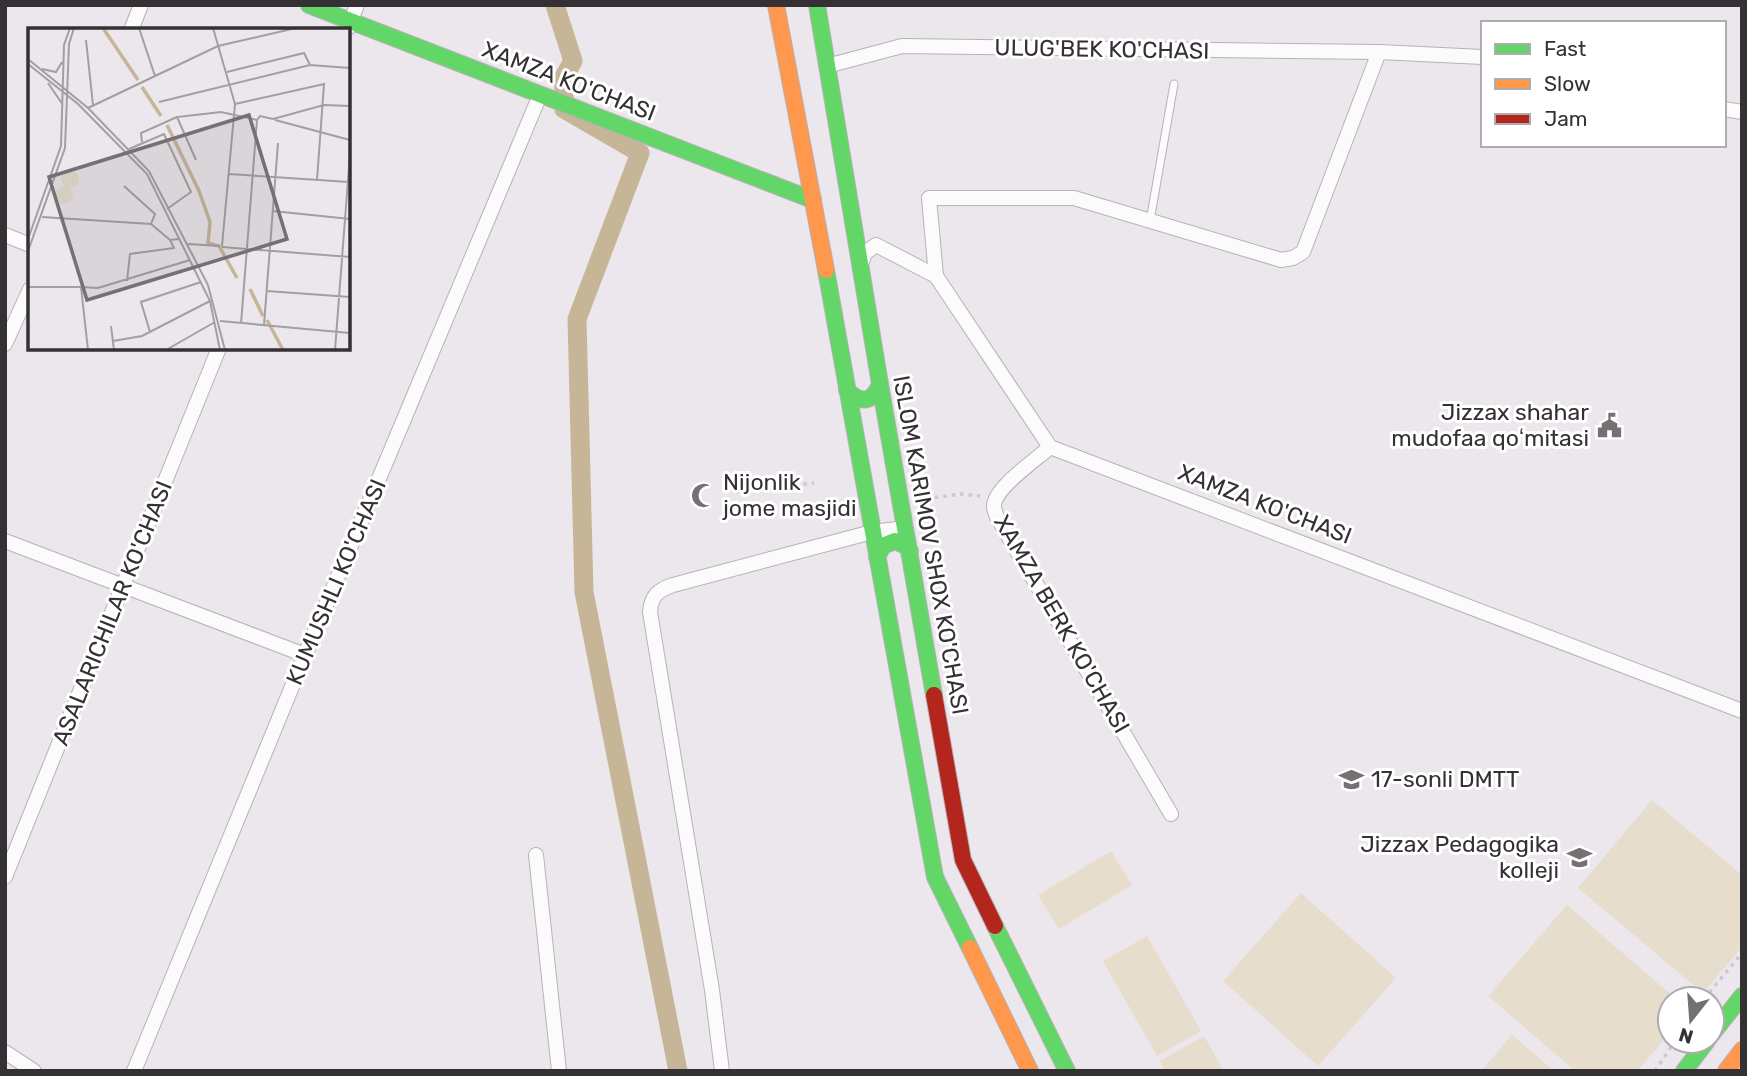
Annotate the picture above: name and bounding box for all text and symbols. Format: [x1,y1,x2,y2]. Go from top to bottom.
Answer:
legend [1481,21,1726,147]
inset map [28,28,350,350]
street label: ULUG'BEK KO'CHASI [994,33,1210,65]
street label: XAMZA KO'CHASI [478,35,660,127]
text: Fast [1544,36,1586,61]
text: Slow [1544,71,1591,96]
text: Jam [1544,106,1588,131]
street label: ISLOM KARIMOV SHOX KO'CHASI [887,373,975,717]
place label: Jizzax shahar mudofaa qoʻmitasi [1391,398,1589,452]
public building icon: Jizzax shahar mudofaa qoʻmitasi [1595,411,1623,439]
street label: XAMZA KO'CHASI [1174,458,1356,550]
place label: Nijonlik jome masjidi [722,468,857,522]
street label: KUMUSHLI KO'CHASI [280,475,392,689]
street label: ASALARICHILAR KO'CHASI [46,477,178,749]
mosque icon: Nijonlik jome masjidi [689,481,717,509]
street label: XAMZA BERK KO'CHASI [988,510,1136,738]
school or university icon: 17-sonli DMTT [1337,765,1365,793]
place label: 17-sonli DMTT [1371,765,1519,793]
place label: Jizzax Pedagogika kolleji [1360,830,1559,884]
school or university icon: Jizzax Pedagogika kolleji [1565,843,1593,871]
north arrow [1656,985,1726,1055]
text: N [1676,1023,1696,1049]

